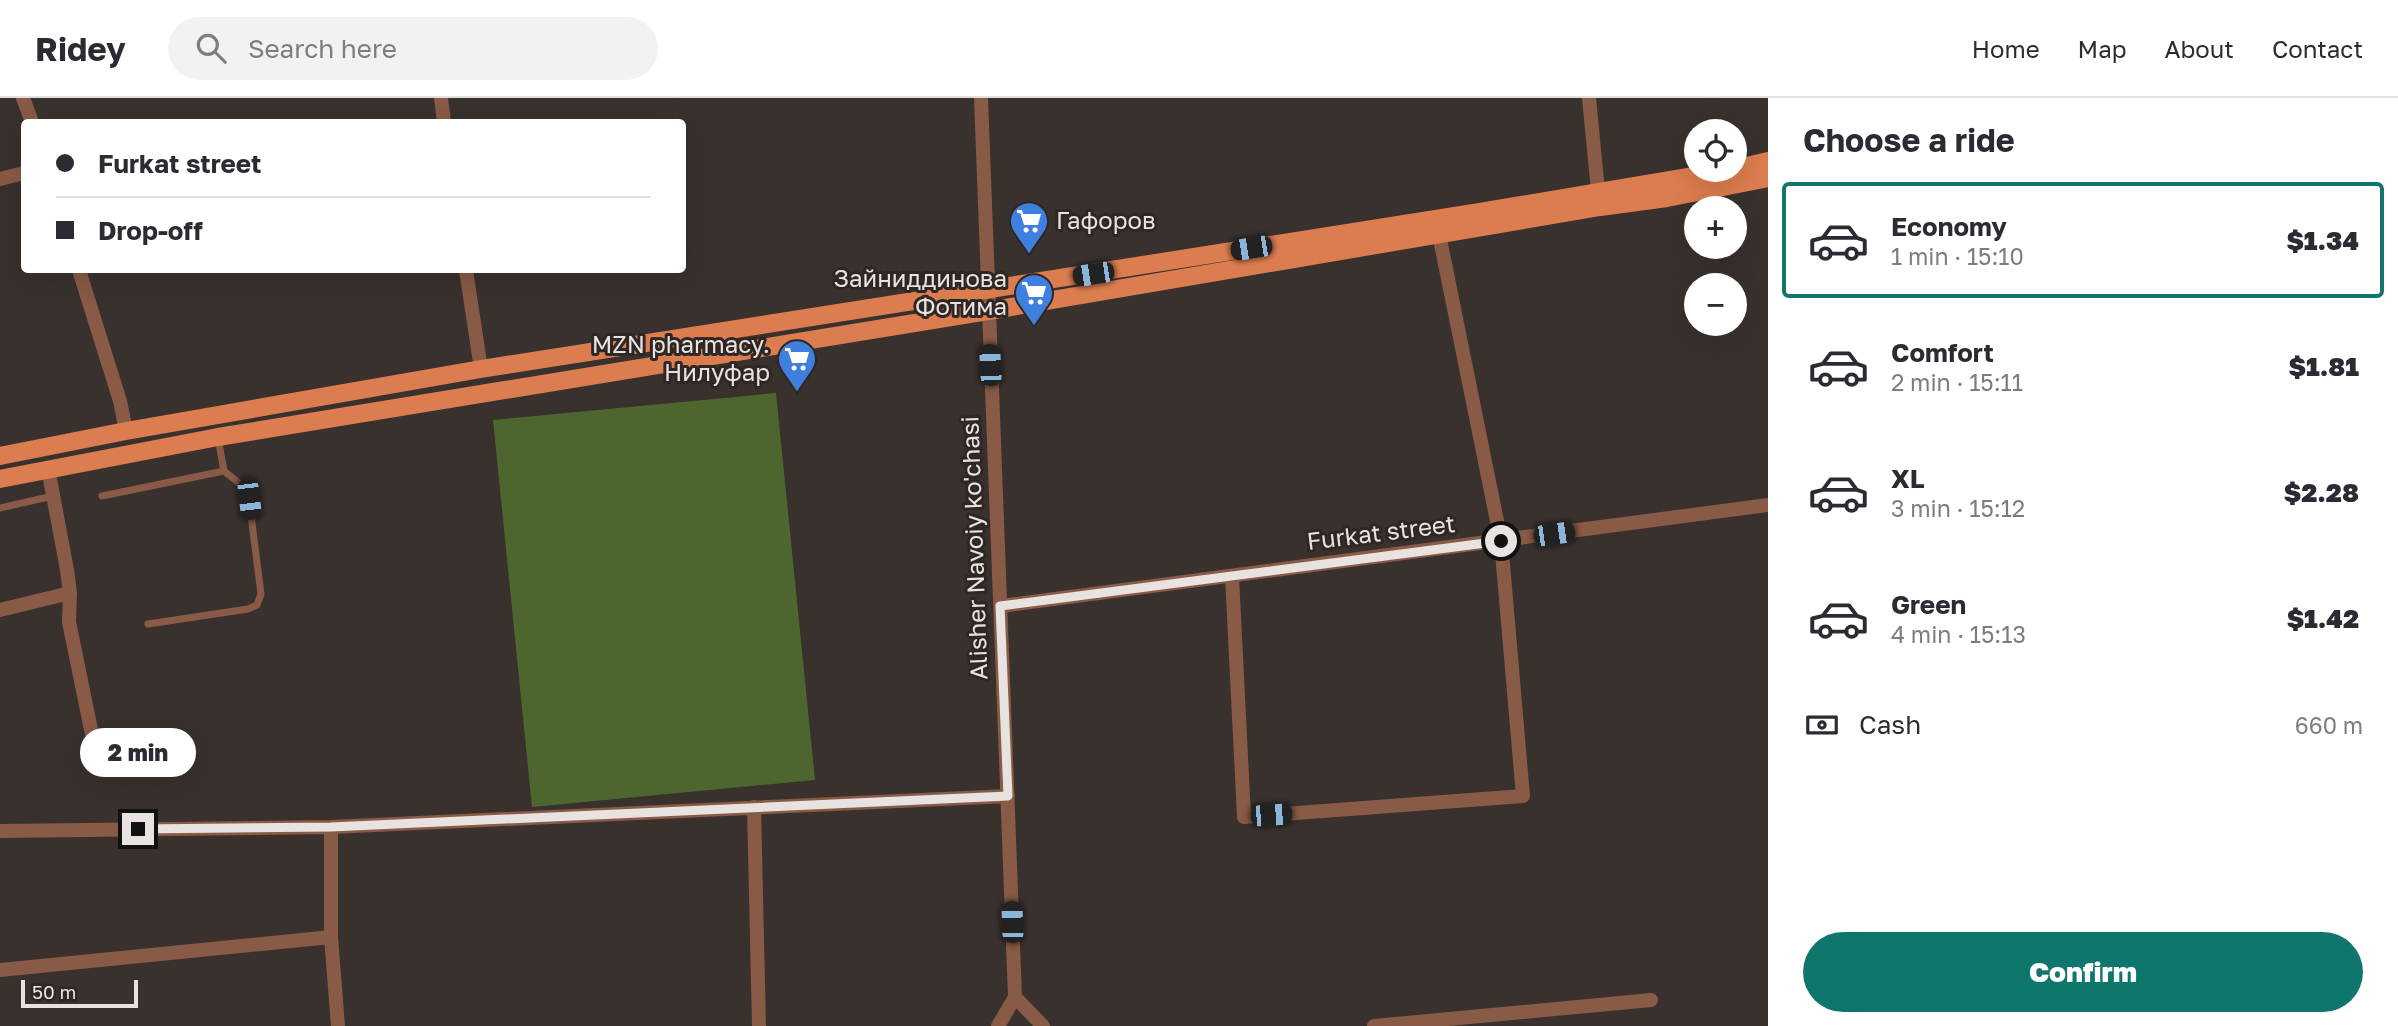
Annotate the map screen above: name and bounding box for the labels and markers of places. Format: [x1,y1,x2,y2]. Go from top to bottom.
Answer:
supermarket icon: Гафоров [1008,200,1050,255]
place label: Гафоров [1056,205,1155,234]
place label: Зайниддинова Фотима [834,263,1007,320]
supermarket icon: Зайниддинова Фотима [1013,272,1055,327]
place label: MZN pharmacy. Нилуфар [592,329,770,386]
supermarket icon: MZN pharmacy. Нилуфар [776,338,818,393]

